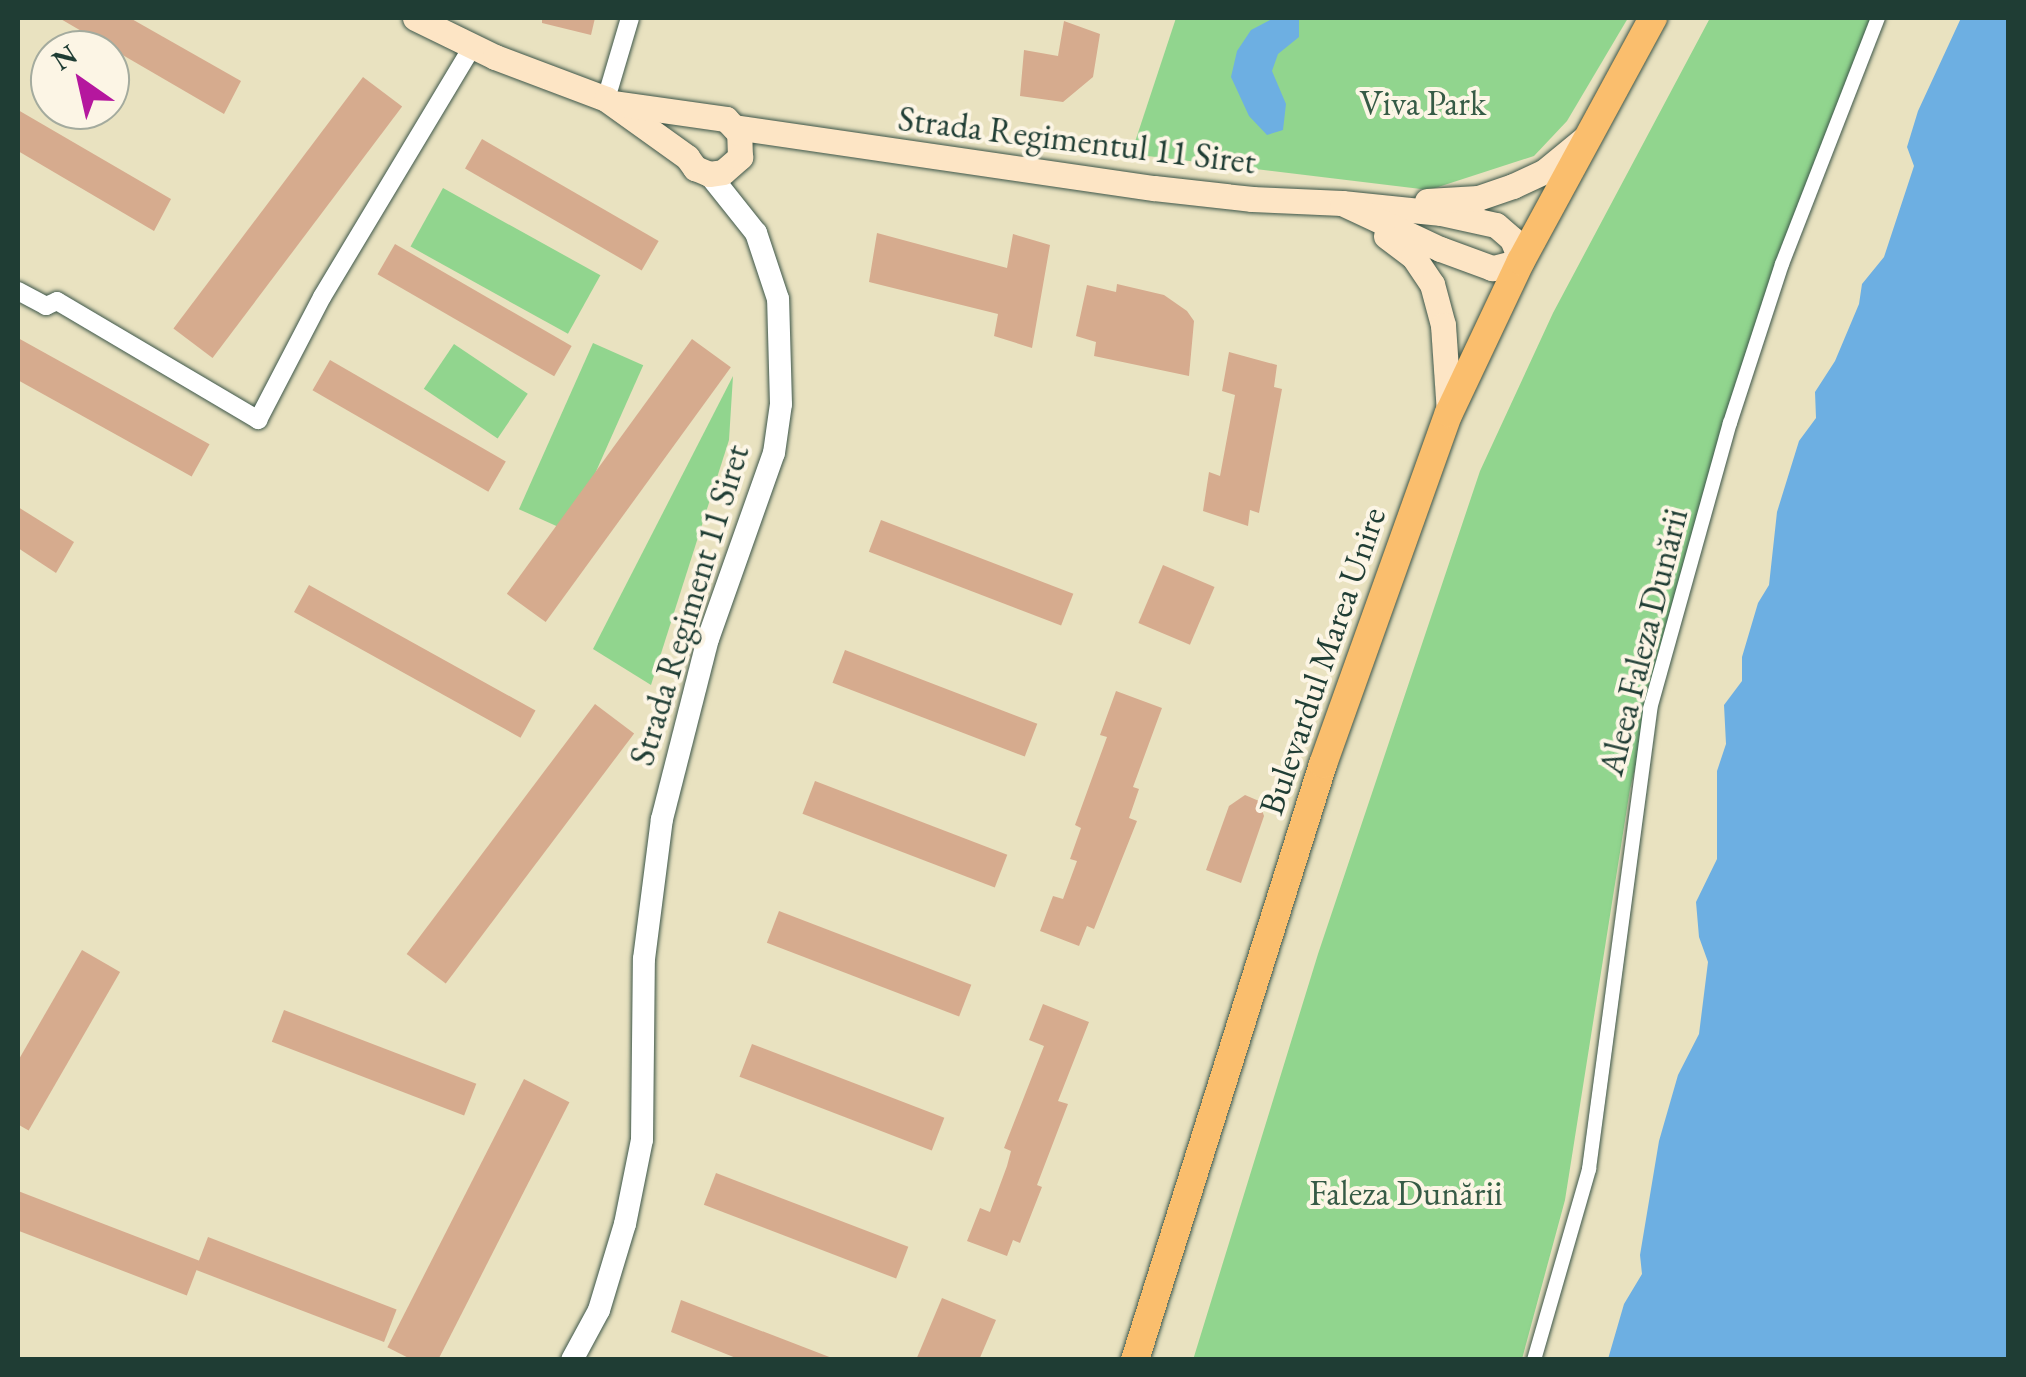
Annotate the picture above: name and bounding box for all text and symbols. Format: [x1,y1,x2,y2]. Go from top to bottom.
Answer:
north arrow [30,30,130,130]
text: N [45,36,84,78]
park label: Viva Park [1360,82,1486,124]
street label: Strada Regimentul 11 Siret [896,97,1258,183]
street label: Strada Regiment 11 Siret [620,440,758,770]
street label: Bulevardul Marea Unire [1250,502,1394,820]
street label: Aleea Faleza Dunării [1590,504,1696,780]
park label: Faleza Dunării [1309,1172,1503,1214]

